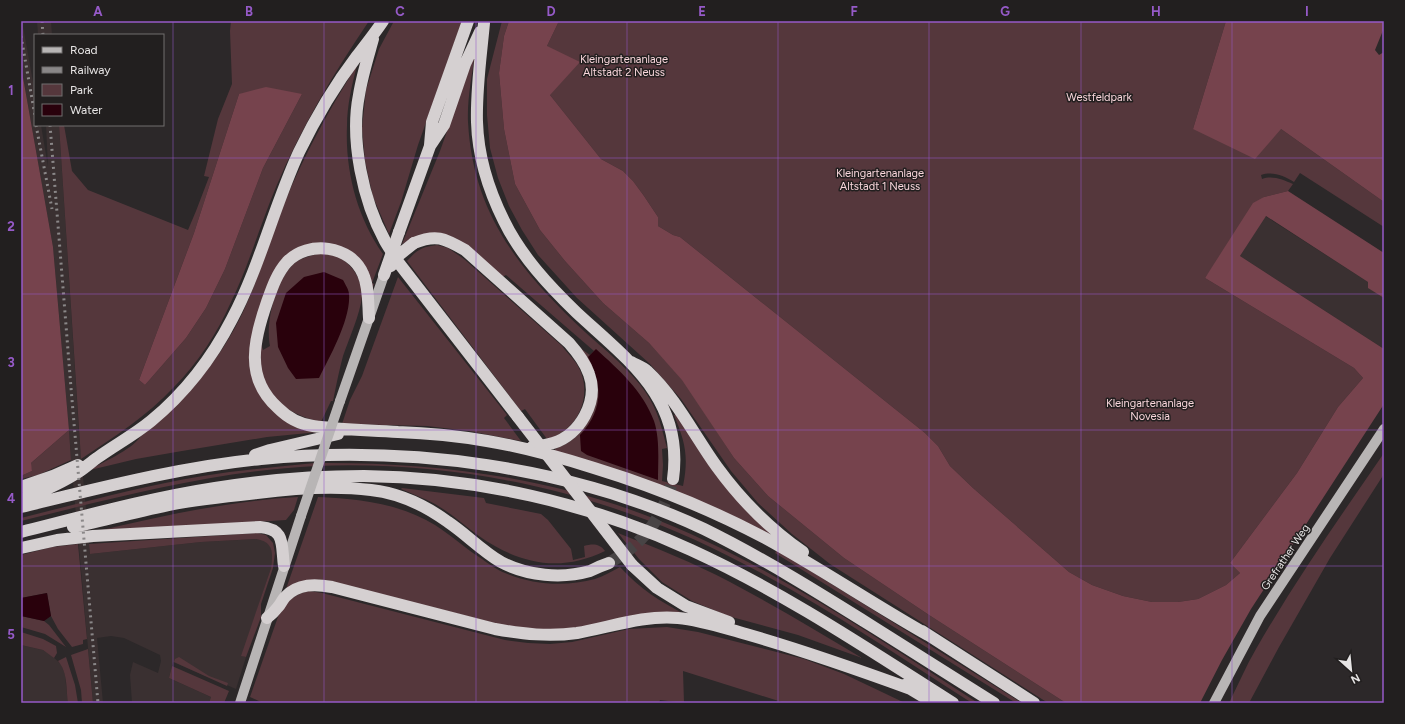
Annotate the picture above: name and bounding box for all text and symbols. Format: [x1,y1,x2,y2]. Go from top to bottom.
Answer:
text: A [93,4,103,19]
text: B [245,4,253,19]
text: C [395,4,405,19]
text: D [546,4,556,19]
text: E [698,4,706,19]
text: F [850,4,858,19]
text: G [1000,4,1010,19]
text: H [1151,4,1161,19]
text: I [1305,4,1309,19]
legend [34,34,164,126]
text: Road [70,43,98,57]
park label: Kleingartenanlage Altstadt 2 Neuss [580,53,668,79]
text: Railway [70,63,111,77]
text: 1 [8,83,14,98]
text: Park [70,83,93,97]
park label: Westfeldpark [1066,91,1132,104]
text: Water [70,103,102,117]
park label: Kleingartenanlage Altstadt 1 Neuss [836,167,924,193]
text: 2 [7,219,15,234]
text: 3 [7,355,15,370]
park label: Kleingartenanlage Novesia [1106,397,1194,423]
text: 4 [7,491,15,506]
street label: Grefrather Weg [1259,522,1312,593]
text: 5 [7,627,15,642]
north arrow [1331,650,1371,690]
text: N [1349,671,1362,686]

